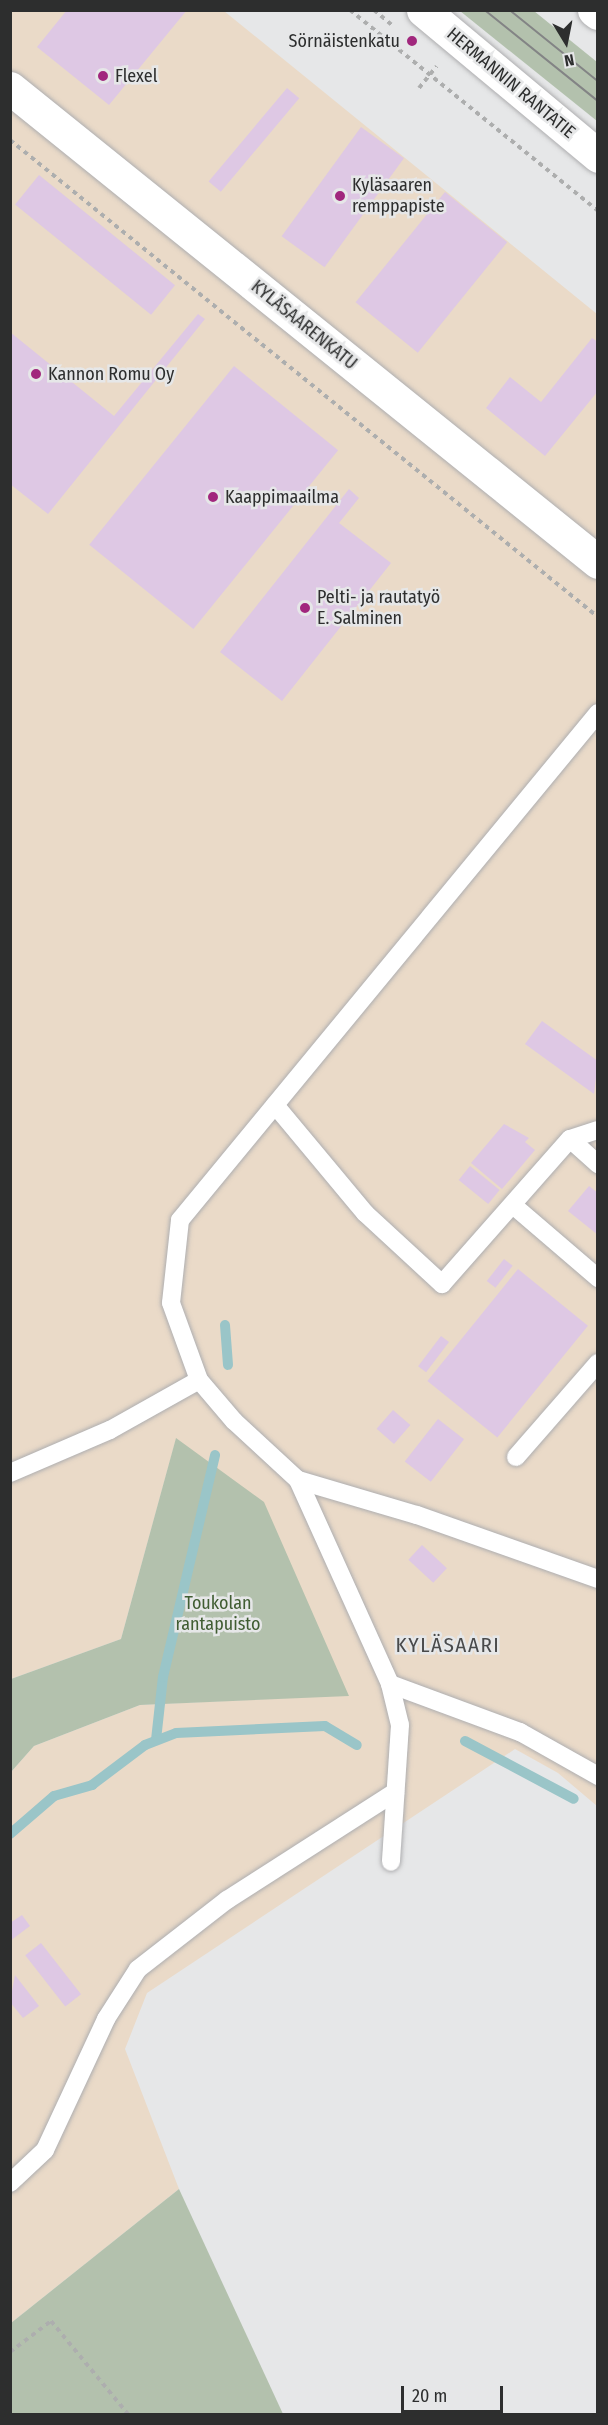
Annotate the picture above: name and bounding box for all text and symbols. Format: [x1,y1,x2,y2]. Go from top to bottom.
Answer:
north arrow [536,12,596,72]
street label: HERMANNIN RANTATIE [442,23,580,143]
place label: Sörnäistenkatu [289,30,400,52]
marker: Sörnäistenkatu [405,34,419,48]
place label: Flexel [115,65,157,87]
marker: Flexel [96,69,110,83]
place label: Kyläsaaren remppapiste [352,175,445,218]
marker: Kyläsaaren remppapiste [333,189,347,203]
street label: KYLÄSAARENKATU [247,276,361,374]
place label: Kannon Romu Oy [48,363,174,385]
marker: Kannon Romu Oy [29,367,43,381]
place label: Kaappimaailma [225,486,339,508]
marker: Kaappimaailma [206,490,220,504]
place label: Pelti- ja rautatyö E. Salminen [317,587,440,630]
marker: Pelti- ja rautatyö E. Salminen [298,601,312,615]
park label: Toukolan rantapuisto [176,1593,260,1636]
district label: KYLÄSAARI [396,1632,500,1658]
scale bar [404,2374,506,2412]
text: 20 m [412,2385,447,2407]

